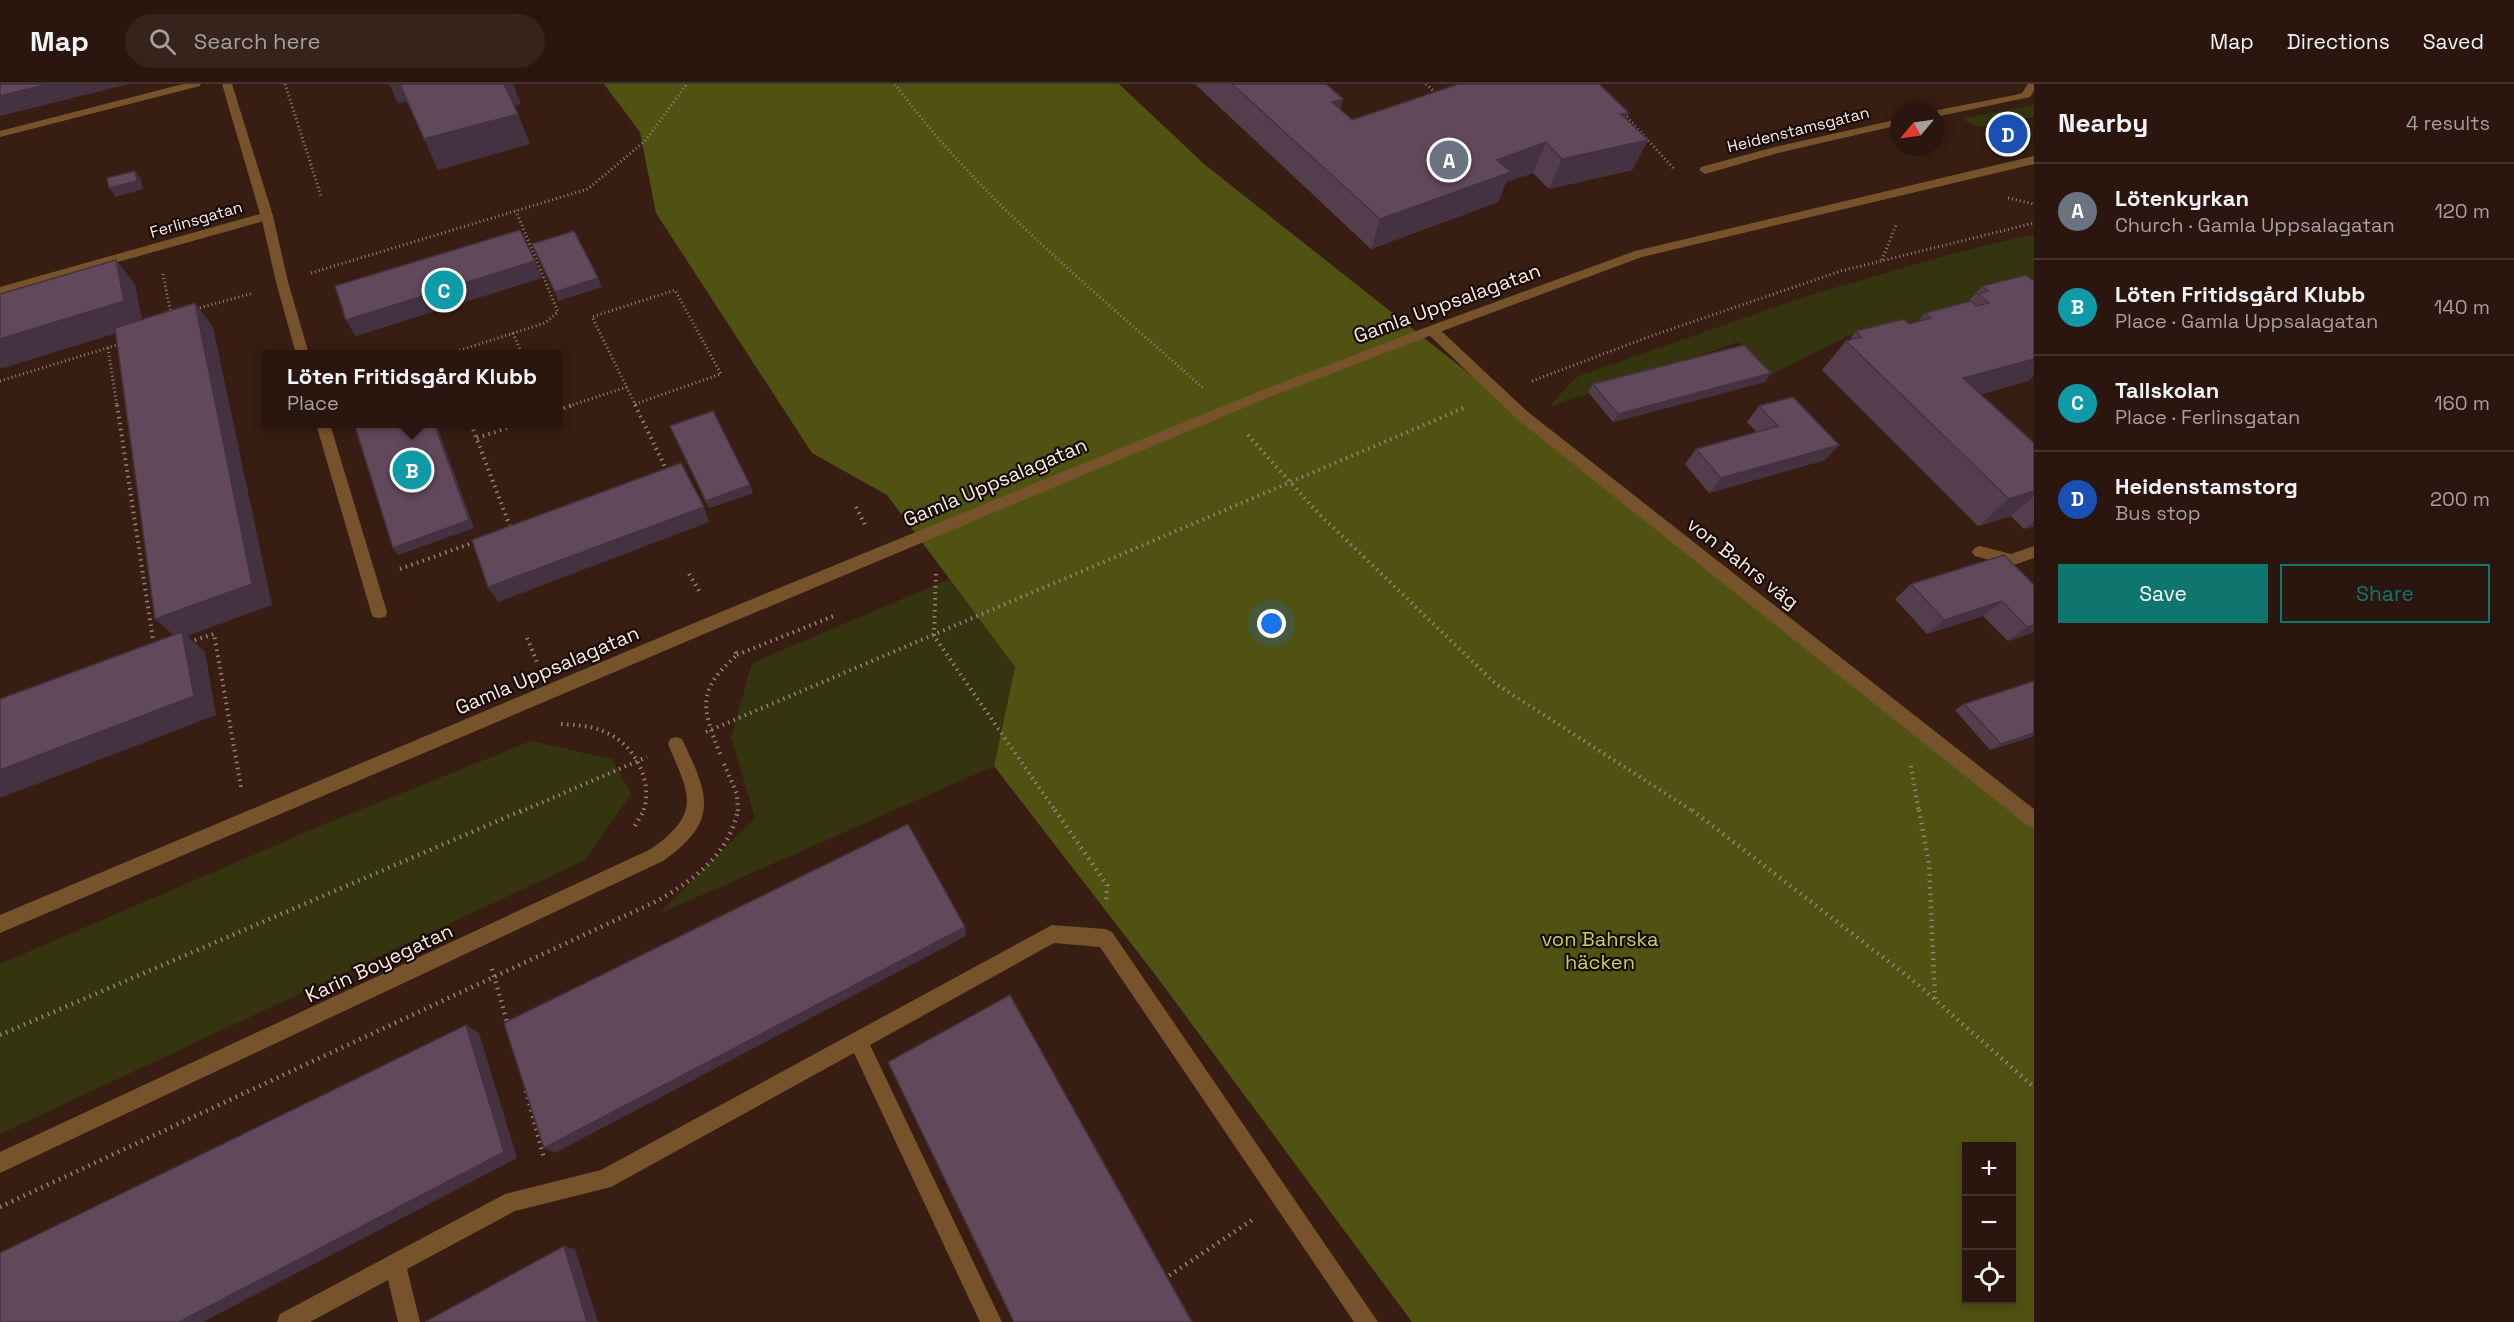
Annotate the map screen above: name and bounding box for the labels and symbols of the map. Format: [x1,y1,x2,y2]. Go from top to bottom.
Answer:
street label: Heidenstamsgatan [1725,102,1871,157]
north arrow [1890,102,1944,156]
pin: D [1988,112,2028,156]
pin: A [1430,138,1468,182]
street label: Ferlinsgatan [147,196,245,243]
street label: Gamla Uppsalagatan [1350,257,1544,349]
pin: C [424,268,464,312]
street label: Gamla Uppsalagatan [899,432,1091,532]
pin: B [392,448,432,492]
street label: von Bahrs väg [1682,511,1804,615]
your location [1257,609,1286,638]
street label: Gamla Uppsalagatan [451,620,643,720]
street label: Karin Boyegatan [301,917,457,1009]
park label: von Bahrska häcken [1541,926,1659,975]

